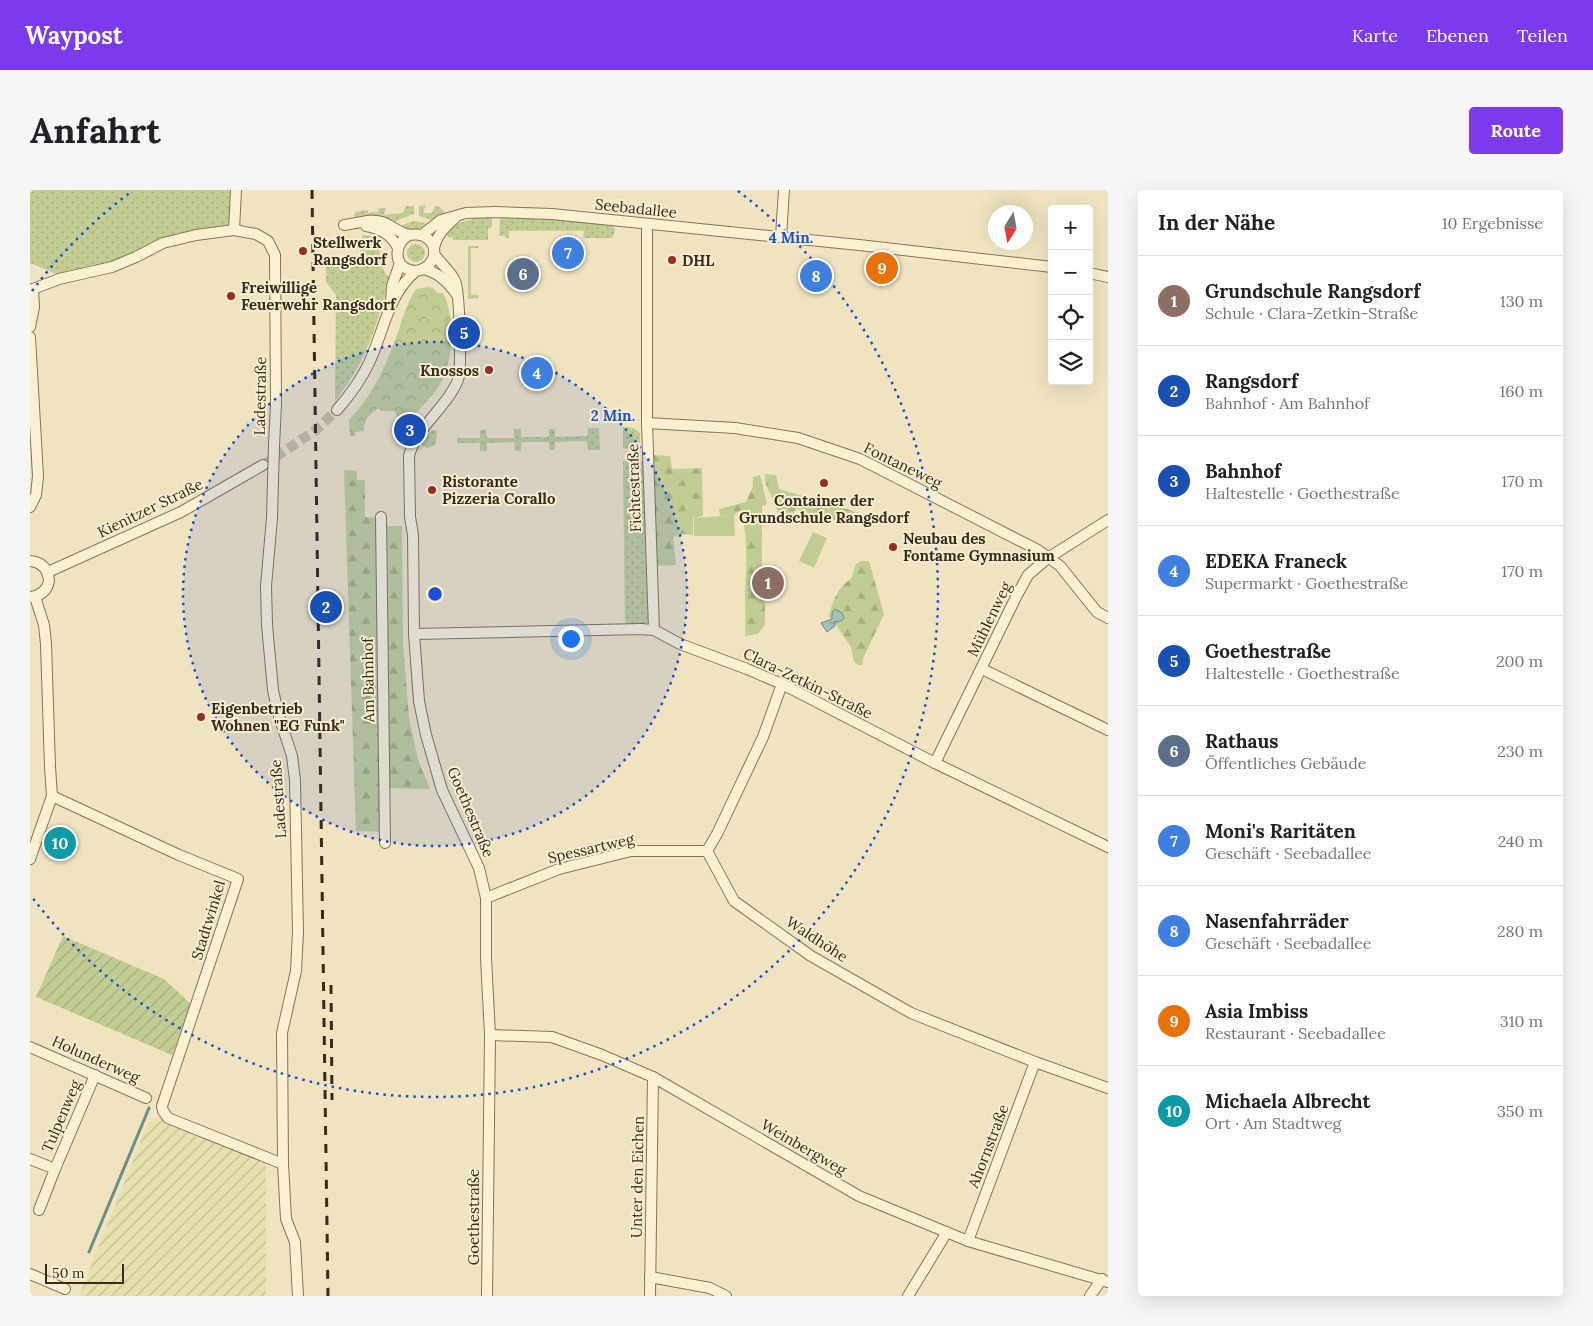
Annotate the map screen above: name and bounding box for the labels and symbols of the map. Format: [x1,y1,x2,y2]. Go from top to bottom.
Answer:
street label: Seebadallee [594,194,678,222]
north arrow [988,205,1033,250]
text: 4 Min. [769,228,813,247]
place label: Stellwerk Rangsdorf [313,233,388,269]
pin: 7 [552,234,584,272]
marker: Stellwerk Rangsdorf [297,245,309,257]
pin: 9 [866,249,898,287]
place label: DHL [682,251,714,270]
marker: DHL [666,254,678,266]
pin: 6 [507,255,539,293]
pin: 8 [800,257,832,295]
place label: Freiwillige Feuerwehr Rangsdorf [241,278,397,314]
marker: Freiwillige Feuerwehr Rangsdorf [225,290,237,302]
pin: 5 [448,314,480,352]
pin: 4 [521,354,553,392]
street label: Ladestraße [250,356,270,436]
place label: Knossos [420,361,479,380]
marker: Knossos [483,364,495,376]
text: 2 Min. [591,406,635,425]
pin: 3 [394,411,426,449]
street label: Fontaneweg [861,438,946,492]
street label: Fichtestraße [623,444,645,532]
place label: Ristorante Pizzeria Corallo [442,472,556,508]
street label: Kienitzer Straße [94,474,206,542]
marker: Container der Grundschule Rangsdorf [818,477,830,489]
marker: Ristorante Pizzeria Corallo [426,484,438,496]
place label: Container der Grundschule Rangsdorf [739,491,910,527]
place label: Neubau des Fontame Gymnasium [903,529,1055,565]
marker: Neubau des Fontame Gymnasium [887,541,899,553]
pin: 1 [752,564,784,602]
street label: Mühlenweg [963,578,1016,660]
centre of rings [426,585,444,603]
pin: 2 [310,588,342,626]
your location [558,626,584,652]
street label: Am Bahnhof [358,637,378,723]
street label: Clara-Zetkin-Straße [740,643,876,723]
place label: Eigenbetrieb Wohnen "EG Funk" [211,699,345,735]
marker: Eigenbetrieb Wohnen "EG Funk" [195,711,207,723]
street label: Ladestraße [266,759,290,839]
street label: Goethestraße [443,764,499,860]
pin: 10 [44,824,76,862]
street label: Spessartweg [546,829,637,867]
street label: Stadtwinkel [187,878,229,962]
street label: Waldhöhe [782,912,852,966]
street label: Holunderweg [49,1031,144,1087]
street label: Tulpenweg [37,1076,85,1155]
street label: Ahornstraße [963,1102,1013,1191]
street label: Weinbergweg [758,1115,851,1180]
street label: Unter den Eichen [626,1116,648,1238]
street label: Goethestraße [464,1169,483,1265]
scale bar [45,1261,124,1284]

